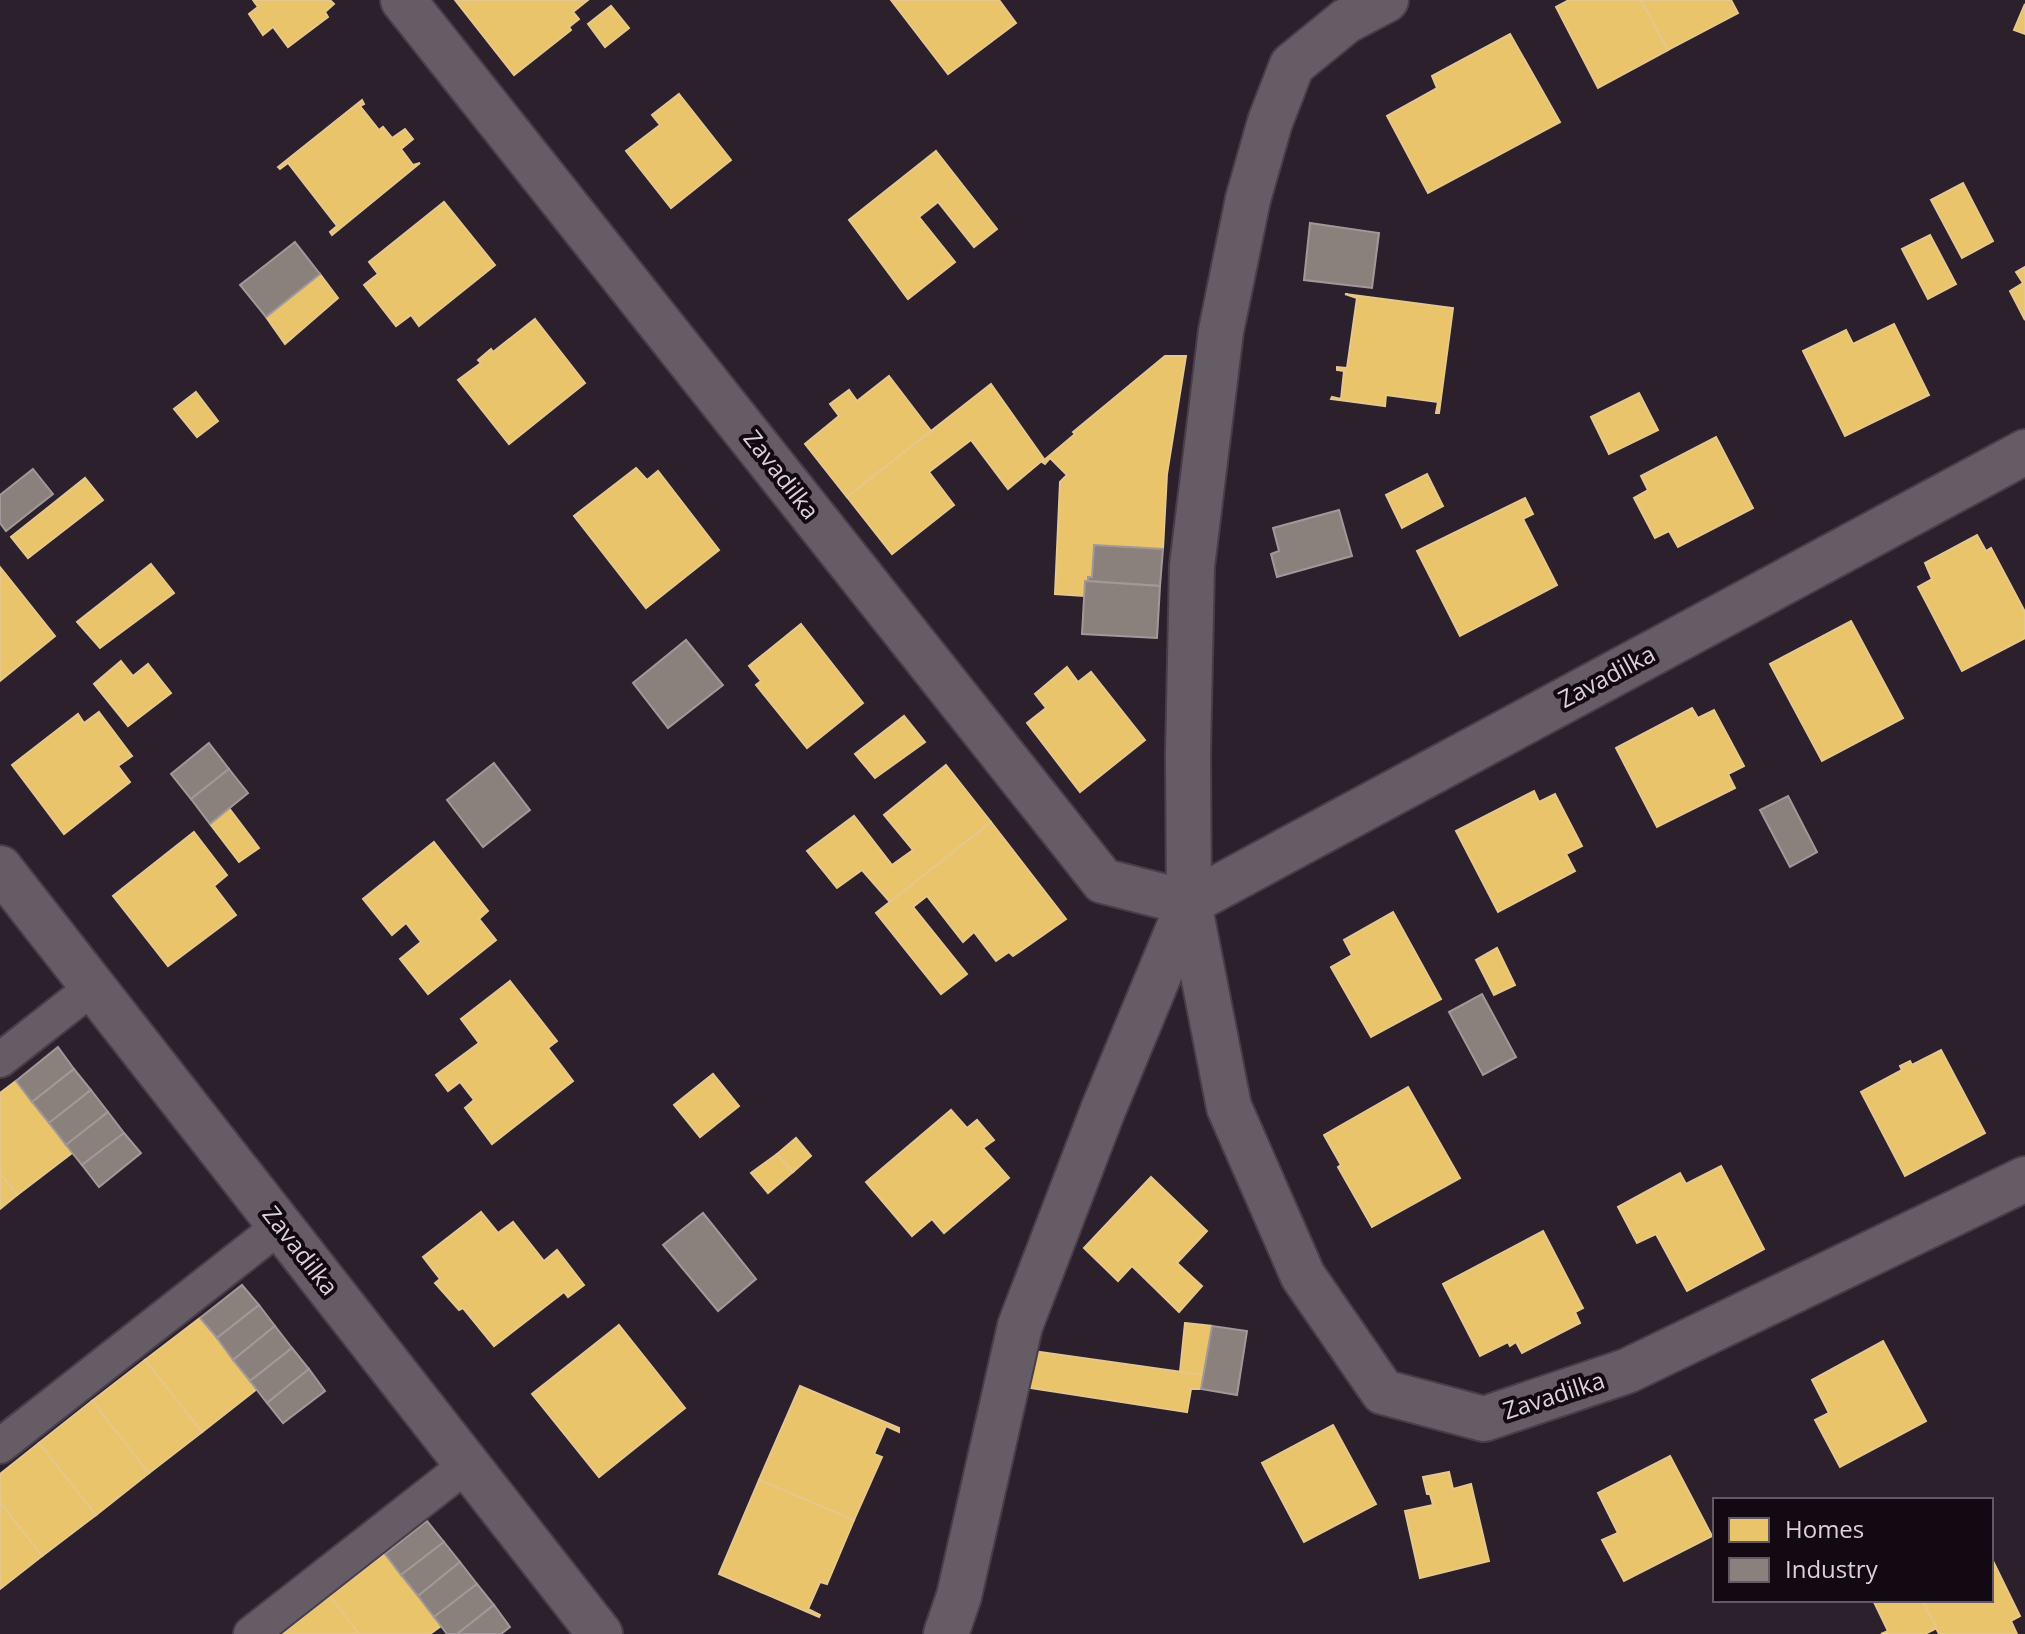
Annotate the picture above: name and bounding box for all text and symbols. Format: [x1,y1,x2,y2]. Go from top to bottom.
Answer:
street label: Zavadilka [737,422,828,526]
street label: Zavadilka [1552,636,1660,715]
street label: Zavadilka [256,1198,347,1302]
street label: Zavadilka [1498,1363,1609,1427]
legend [1713,1498,1993,1602]
text: Homes [1785,1512,1864,1545]
text: Industry [1785,1552,1879,1585]

